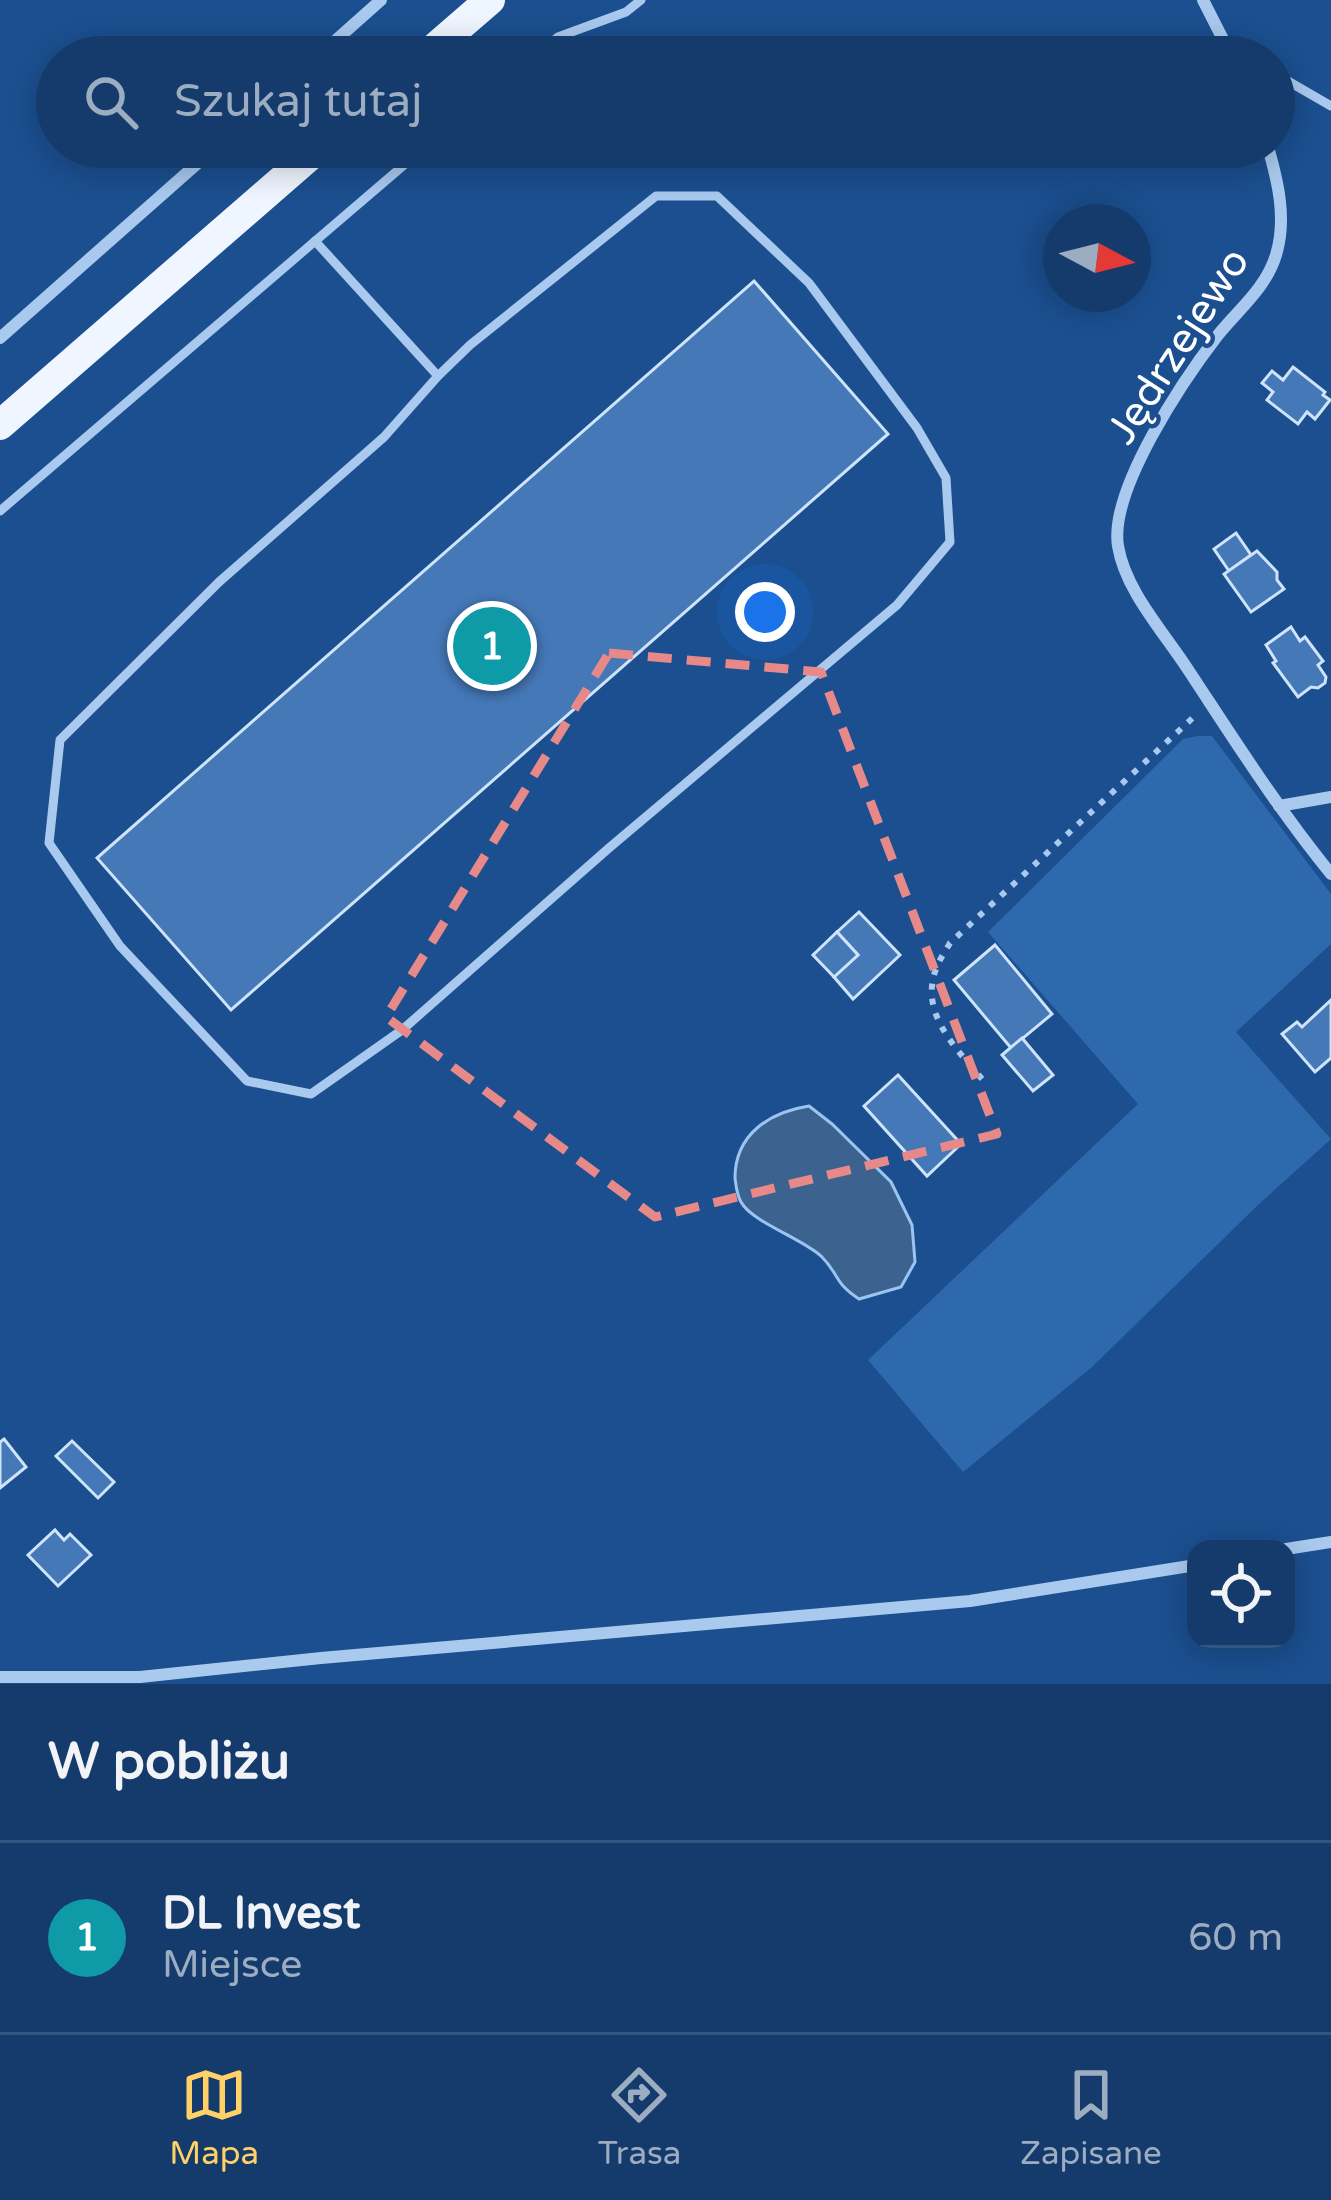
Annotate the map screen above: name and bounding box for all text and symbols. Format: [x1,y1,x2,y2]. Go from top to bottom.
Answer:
search box [36,36,1295,168]
icon: search [78,69,144,135]
text: Szukaj tutaj [174,75,423,129]
north arrow [1043,204,1151,312]
street label: Jędrzejewo [1096,238,1260,453]
your location [735,582,795,642]
pin: 1 [453,601,531,691]
map controls [1187,1540,1295,1648]
button: locate [1187,1540,1295,1648]
text: W pobliżu [48,1731,290,1793]
text: DL Invest [162,1887,360,1941]
text: 1 [75,1914,99,1961]
text: 60 m [1188,1914,1283,1961]
text: Miejsce [162,1941,302,1988]
tab: Mapa [169,2062,259,2173]
tab: Trasa [598,2062,681,2173]
tab: Zapisane [1020,2062,1162,2173]

